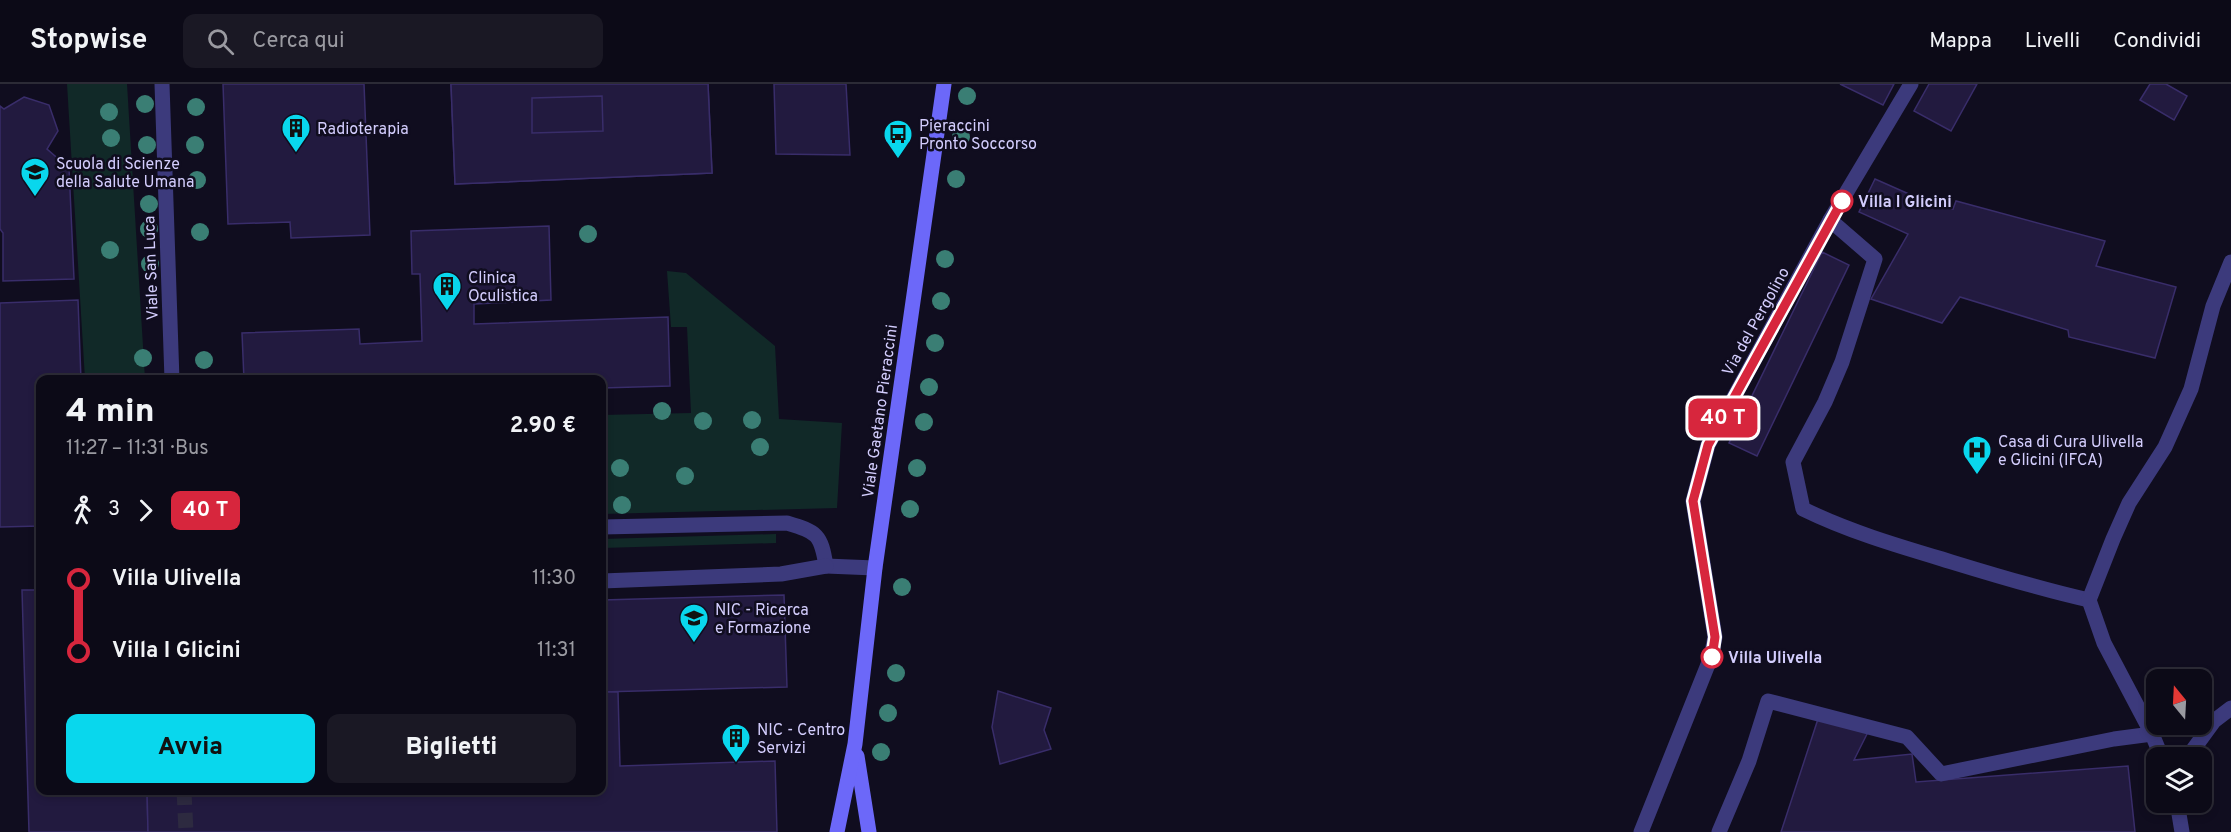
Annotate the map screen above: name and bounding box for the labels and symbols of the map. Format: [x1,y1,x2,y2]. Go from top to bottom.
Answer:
building icon: Radioterapia [280,112,312,154]
place label: Pieraccini Pronto Soccorso [919,117,1037,155]
bus stop icon: Pieraccini Pronto Soccorso [882,118,914,160]
place label: Radioterapia [317,120,409,140]
place label: Scuola di Scienze della Salute Umana [56,155,194,193]
school or university icon: Scuola di Scienze della Salute Umana [19,156,51,198]
marker: Villa I Glicini [1831,190,1853,212]
place label: Villa I Glicini [1858,193,1952,213]
street label: Viale San Luca [140,215,164,321]
street label: Via del Pergolino [1719,264,1795,380]
place label: Clinica Oculistica [468,269,538,307]
building icon: Clinica Oculistica [431,270,463,312]
street label: Viale Gaetano Pieraccini [859,323,903,499]
line badge: 40 T [1681,398,1765,438]
place label: Casa di Cura Ulivella e Glicini (IFCA) [1998,433,2143,471]
hospital icon: Casa di Cura Ulivella e Glicini (IFCA) [1961,434,1993,476]
place label: NIC - Ricerca e Formazione [715,601,811,639]
school or university icon: NIC - Ricerca e Formazione [678,602,710,644]
marker: Villa Ulivella [1701,646,1723,668]
place label: Villa Ulivella [1728,649,1822,669]
north arrow [2146,669,2212,735]
place label: NIC - Centro Servizi [757,721,845,759]
building icon: NIC - Centro Servizi [720,722,752,764]

